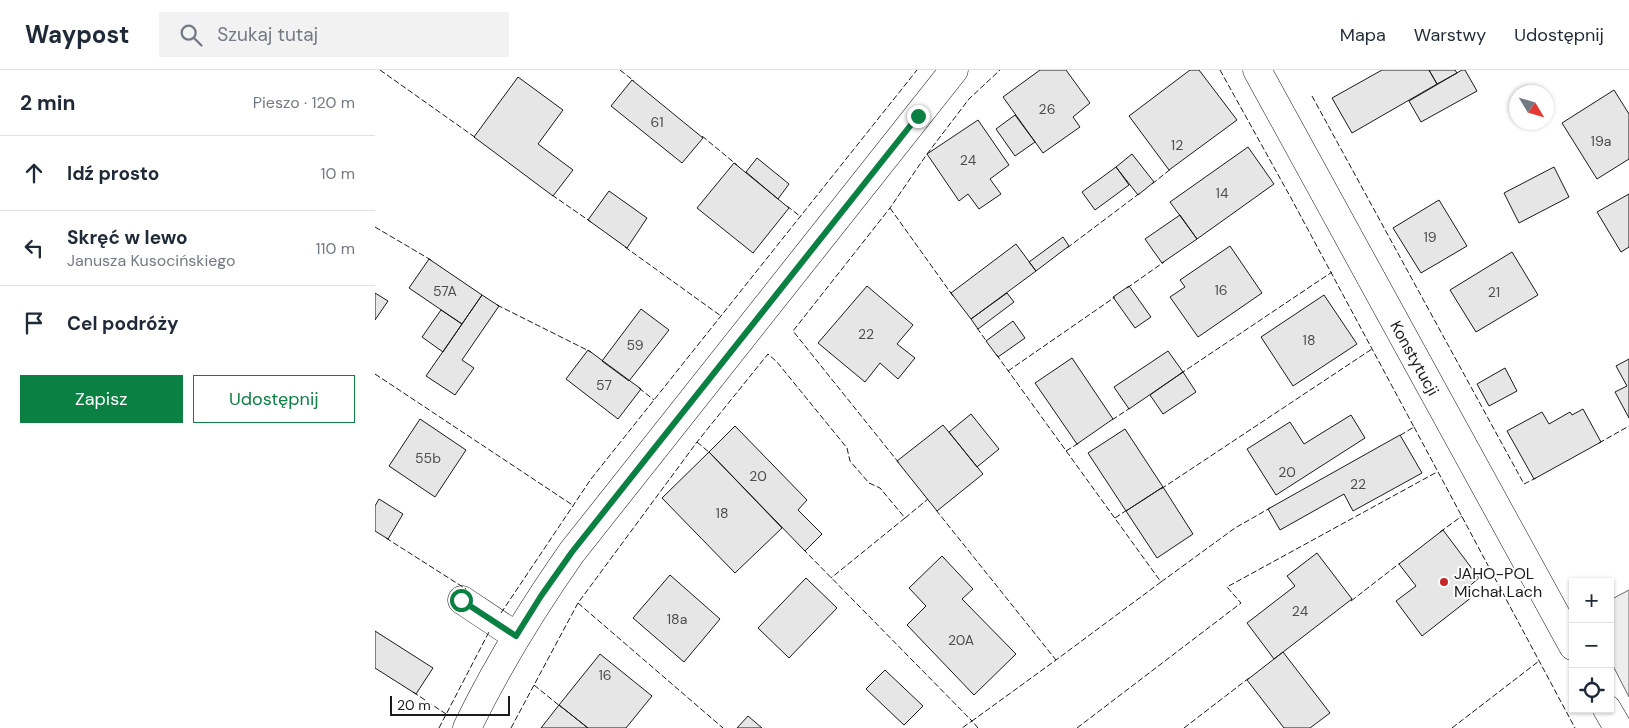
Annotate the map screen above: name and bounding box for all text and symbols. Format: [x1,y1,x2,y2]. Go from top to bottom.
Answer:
search box [159,12,509,57]
text: Waypost [25,19,129,50]
icon: search [177,21,205,49]
text: Szukaj tutaj [217,22,318,47]
text: Mapa [1340,23,1386,47]
text: Warstwy [1414,23,1486,47]
text: Udostępnij [1514,23,1604,47]
north arrow [1509,85,1554,130]
text: 2 min [20,89,76,117]
text: Pieszo · 120 m [253,92,355,113]
house number: 26 [1039,100,1055,118]
route end [907,105,930,128]
house number: 61 [650,113,664,131]
house number: 19a [1591,132,1611,150]
house number: 12 [1171,136,1183,154]
house number: 24 [960,151,977,169]
icon: ahead [20,159,48,187]
text: Idź prosto [67,161,159,186]
text: 10 m [321,163,355,184]
house number: 14 [1216,184,1229,202]
text: Skręć w lewo [67,225,188,250]
house number: 19 [1423,228,1437,246]
icon: left [20,234,48,262]
text: 110 m [316,238,355,259]
text: Janusza Kusocińskiego [67,250,235,271]
house number: 16 [1214,281,1228,299]
house number: 57A [433,282,457,300]
house number: 21 [1488,283,1500,301]
icon: arrive [20,309,48,337]
text: Cel podróży [67,311,178,336]
street label: Konstytucji [1385,317,1444,399]
house number: 22 [858,325,874,343]
house number: 18 [1303,331,1315,349]
house number: 59 [627,336,644,354]
button: Zapisz [20,375,183,423]
button: Udostępnij [193,375,355,423]
house number: 57 [596,376,612,394]
house number: 55b [415,449,441,467]
house number: 20 [1278,463,1296,481]
house number: 20 [749,467,767,485]
house number: 22 [1350,475,1366,493]
house number: 18 [716,504,728,522]
place label: JAHO-POL Michał Lach [1454,563,1542,602]
marker: JAHO-POL Michał Lach [1438,576,1450,588]
map controls [1569,578,1614,713]
button: + [1569,578,1614,623]
route start [450,589,473,612]
house number: 24 [1292,602,1309,620]
house number: 18a [667,610,687,628]
button: − [1569,623,1614,668]
house number: 20A [948,631,974,649]
house number: 16 [598,666,612,684]
button: locate [1569,668,1614,713]
scale bar [390,693,510,716]
text: 20 m [397,696,431,714]

